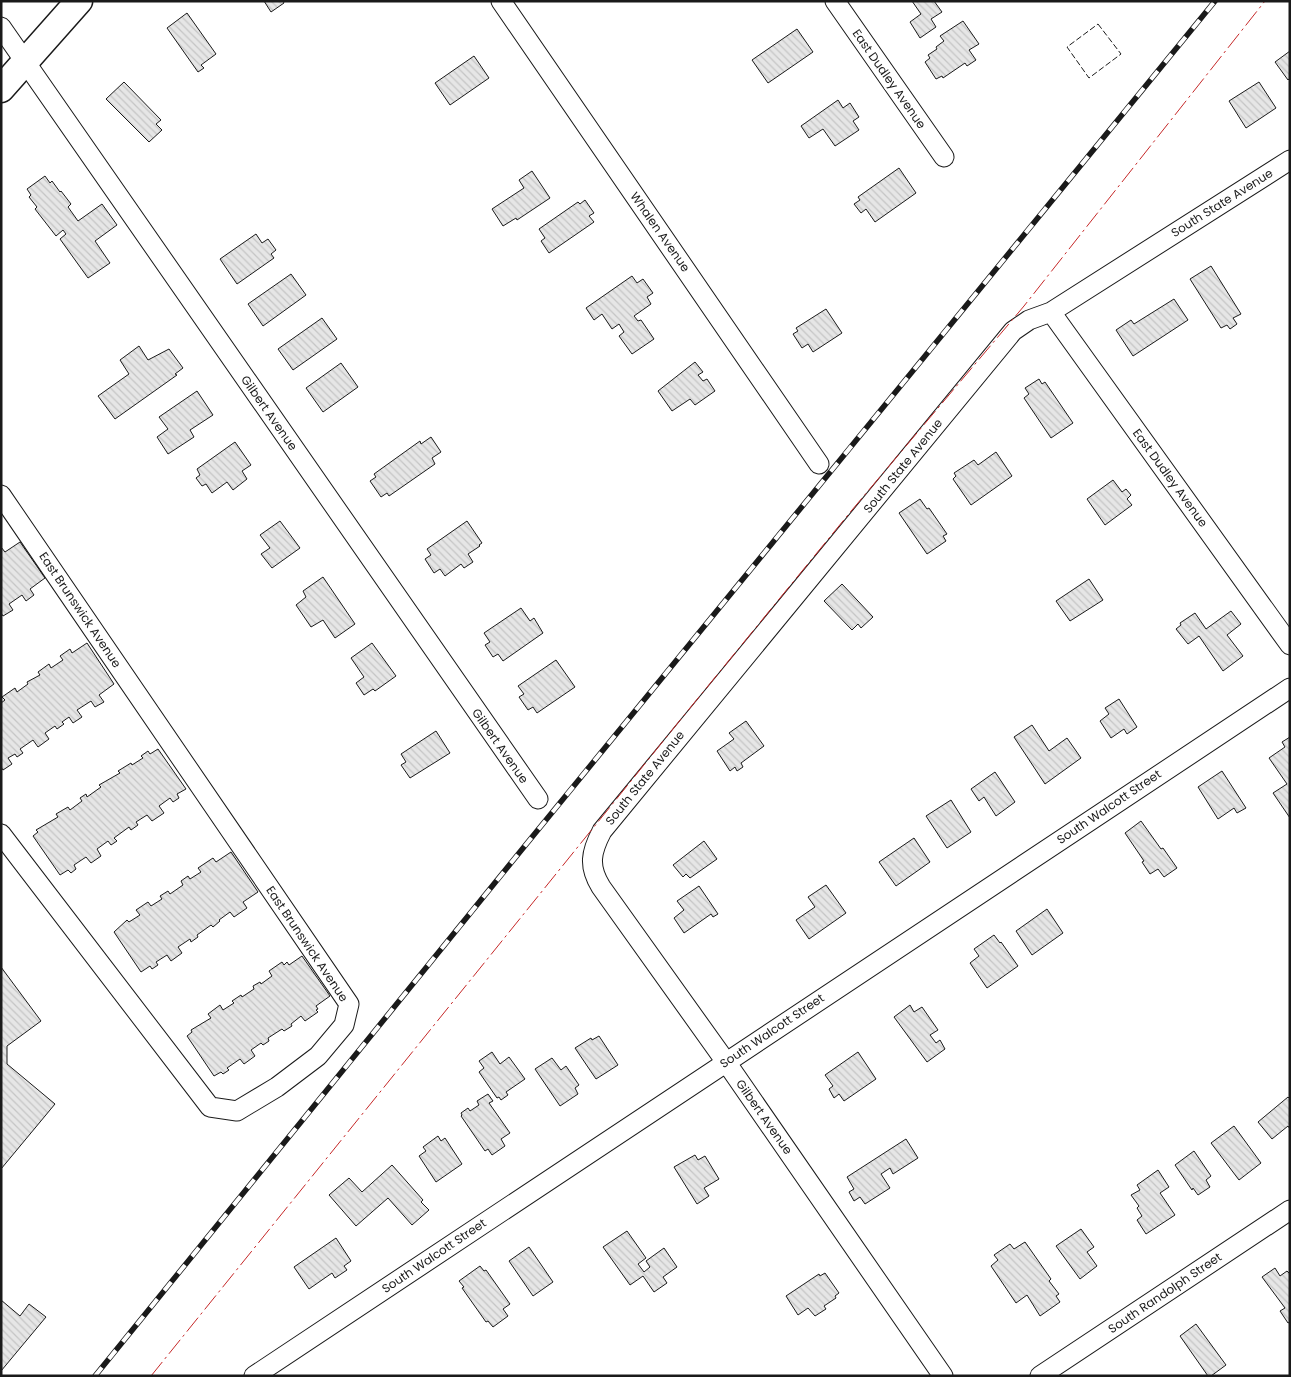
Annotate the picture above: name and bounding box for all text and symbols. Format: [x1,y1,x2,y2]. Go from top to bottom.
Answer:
street label: East Dudley Avenue [849,26,930,132]
street label: South State Avenue [1168,164,1276,241]
street label: Whalen Avenue [627,188,694,275]
street label: Gilbert Avenue [237,372,302,454]
street label: South State Avenue [859,415,946,517]
street label: East Dudley Avenue [1129,425,1212,530]
street label: East Brunswick Avenue [35,549,126,671]
street label: Gilbert Avenue [468,705,533,787]
street label: South State Avenue [601,727,688,829]
street label: South Walcott Street [1053,765,1164,848]
street label: East Brunswick Avenue [262,883,353,1005]
street label: South Walcott Street [716,989,827,1072]
street label: Gilbert Avenue [732,1076,797,1158]
street label: South Walcott Street [378,1214,489,1297]
street label: South Randolph Street [1105,1248,1225,1337]

